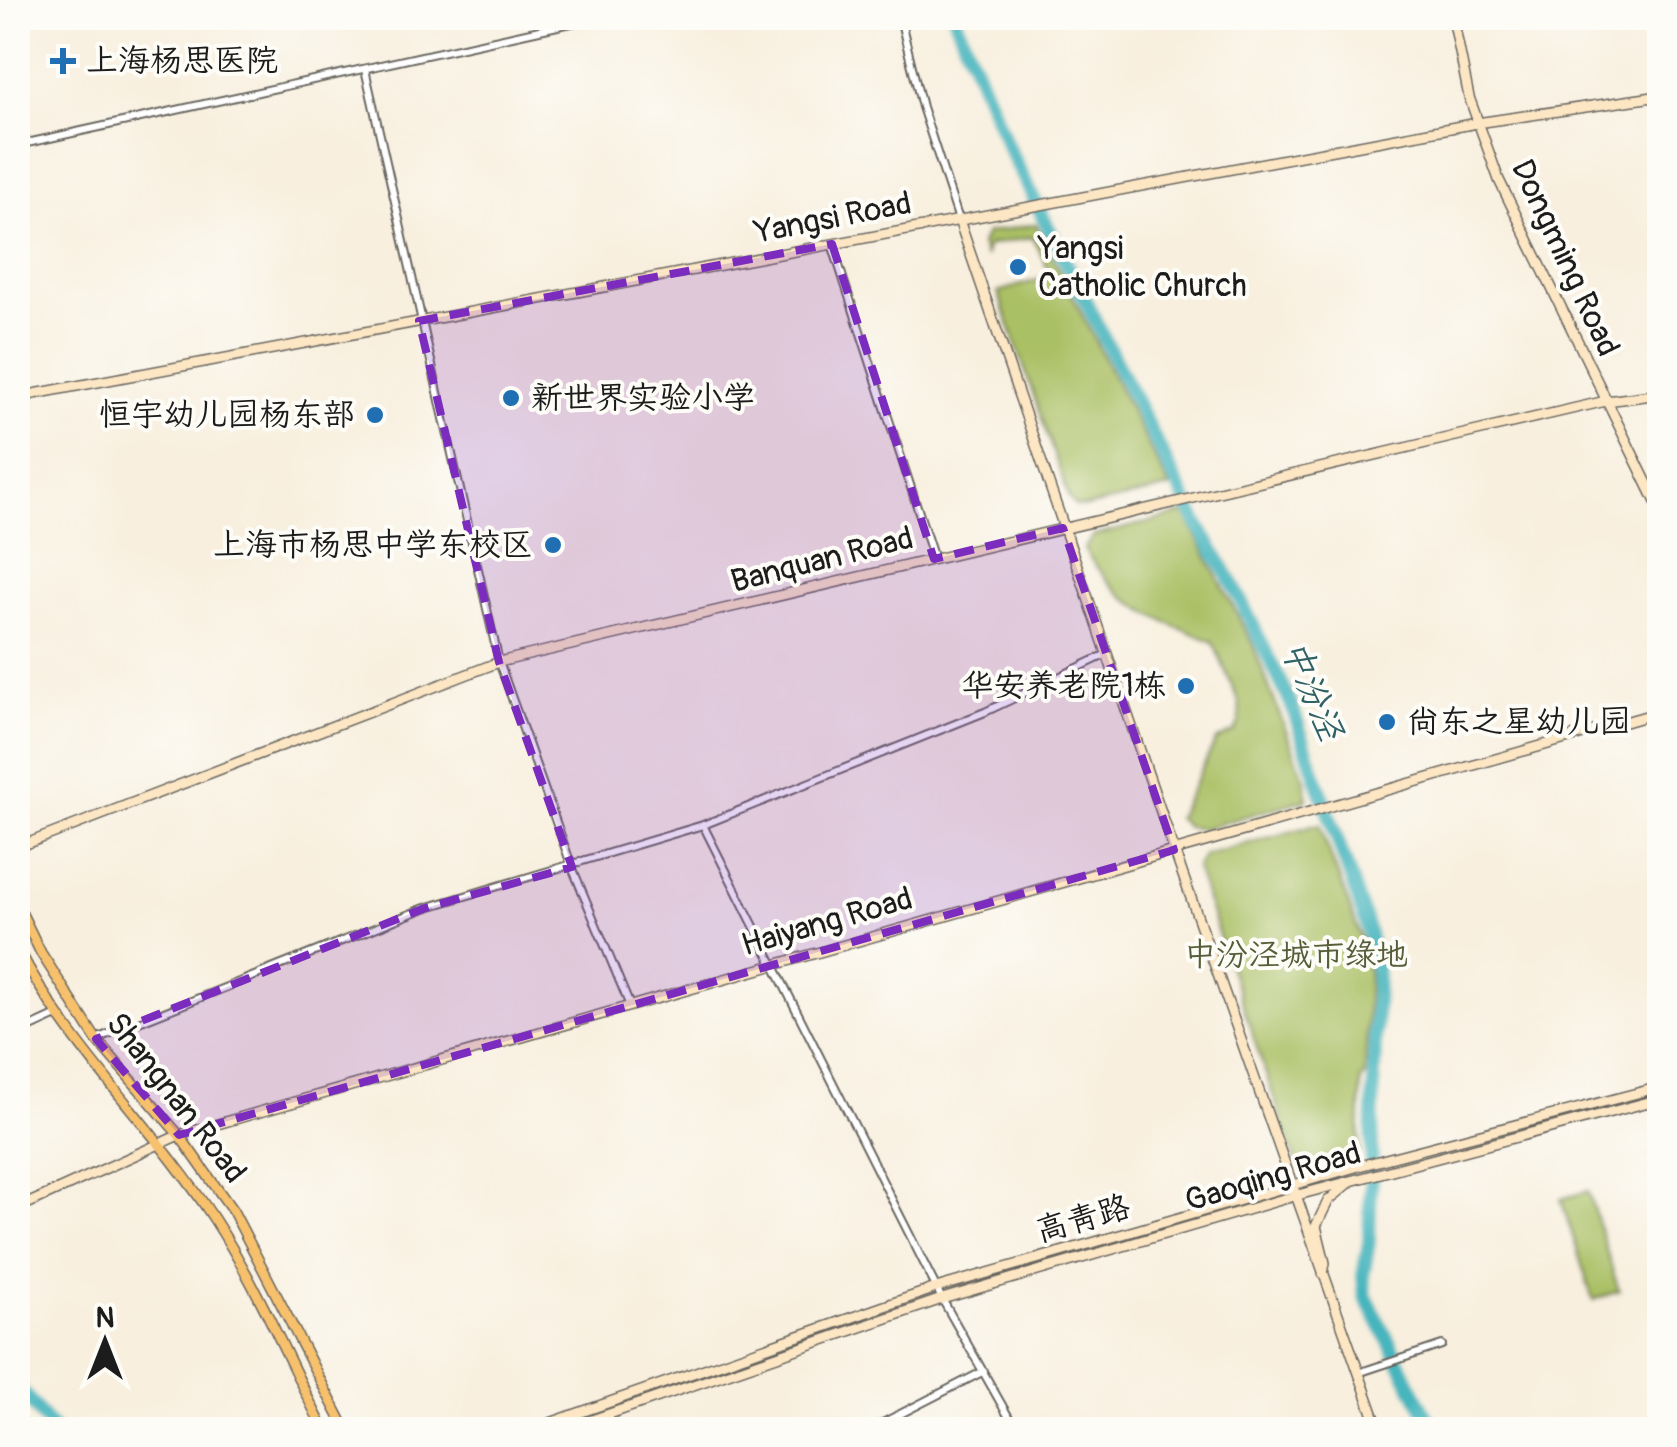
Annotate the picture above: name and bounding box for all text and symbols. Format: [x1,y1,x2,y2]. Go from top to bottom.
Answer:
place label: 上海杨思医院 [86,41,278,81]
marker: 上海杨思医院 [50,48,76,74]
street label: Dongming Road [1502,153,1628,363]
street label: Yangsi Road [750,183,915,253]
place label: Yangsi Catholic Church [1037,229,1247,306]
marker: Yangsi Catholic Church [1007,256,1029,278]
place label: 新世界实验小学 [531,378,755,418]
marker: 新世界实验小学 [500,387,522,409]
place label: 恒宇幼儿园杨东部 [99,395,355,435]
marker: 恒宇幼儿园杨东部 [364,404,386,426]
street label: Banquan Road [727,518,917,602]
place label: 上海市杨思中学东校区 [213,525,533,565]
marker: 上海市杨思中学东校区 [542,534,564,556]
water label: 中汾泾 [1271,633,1353,748]
place label: 华安养老院1栋 [961,666,1166,706]
marker: 华安养老院1栋 [1175,675,1197,697]
place label: 尚东之星幼儿园 [1407,702,1631,742]
marker: 尚东之星幼儿园 [1376,711,1398,733]
street label: Haiyang Road [737,879,917,965]
park label: 中汾泾城市绿地 [1184,935,1408,975]
street label: Shangnan Road [97,1005,255,1191]
street label: Gaoqing Road [1180,1133,1366,1221]
street label: 高青路 [1031,1187,1135,1251]
north arrow [55,1292,155,1392]
text: N [96,1301,114,1336]

